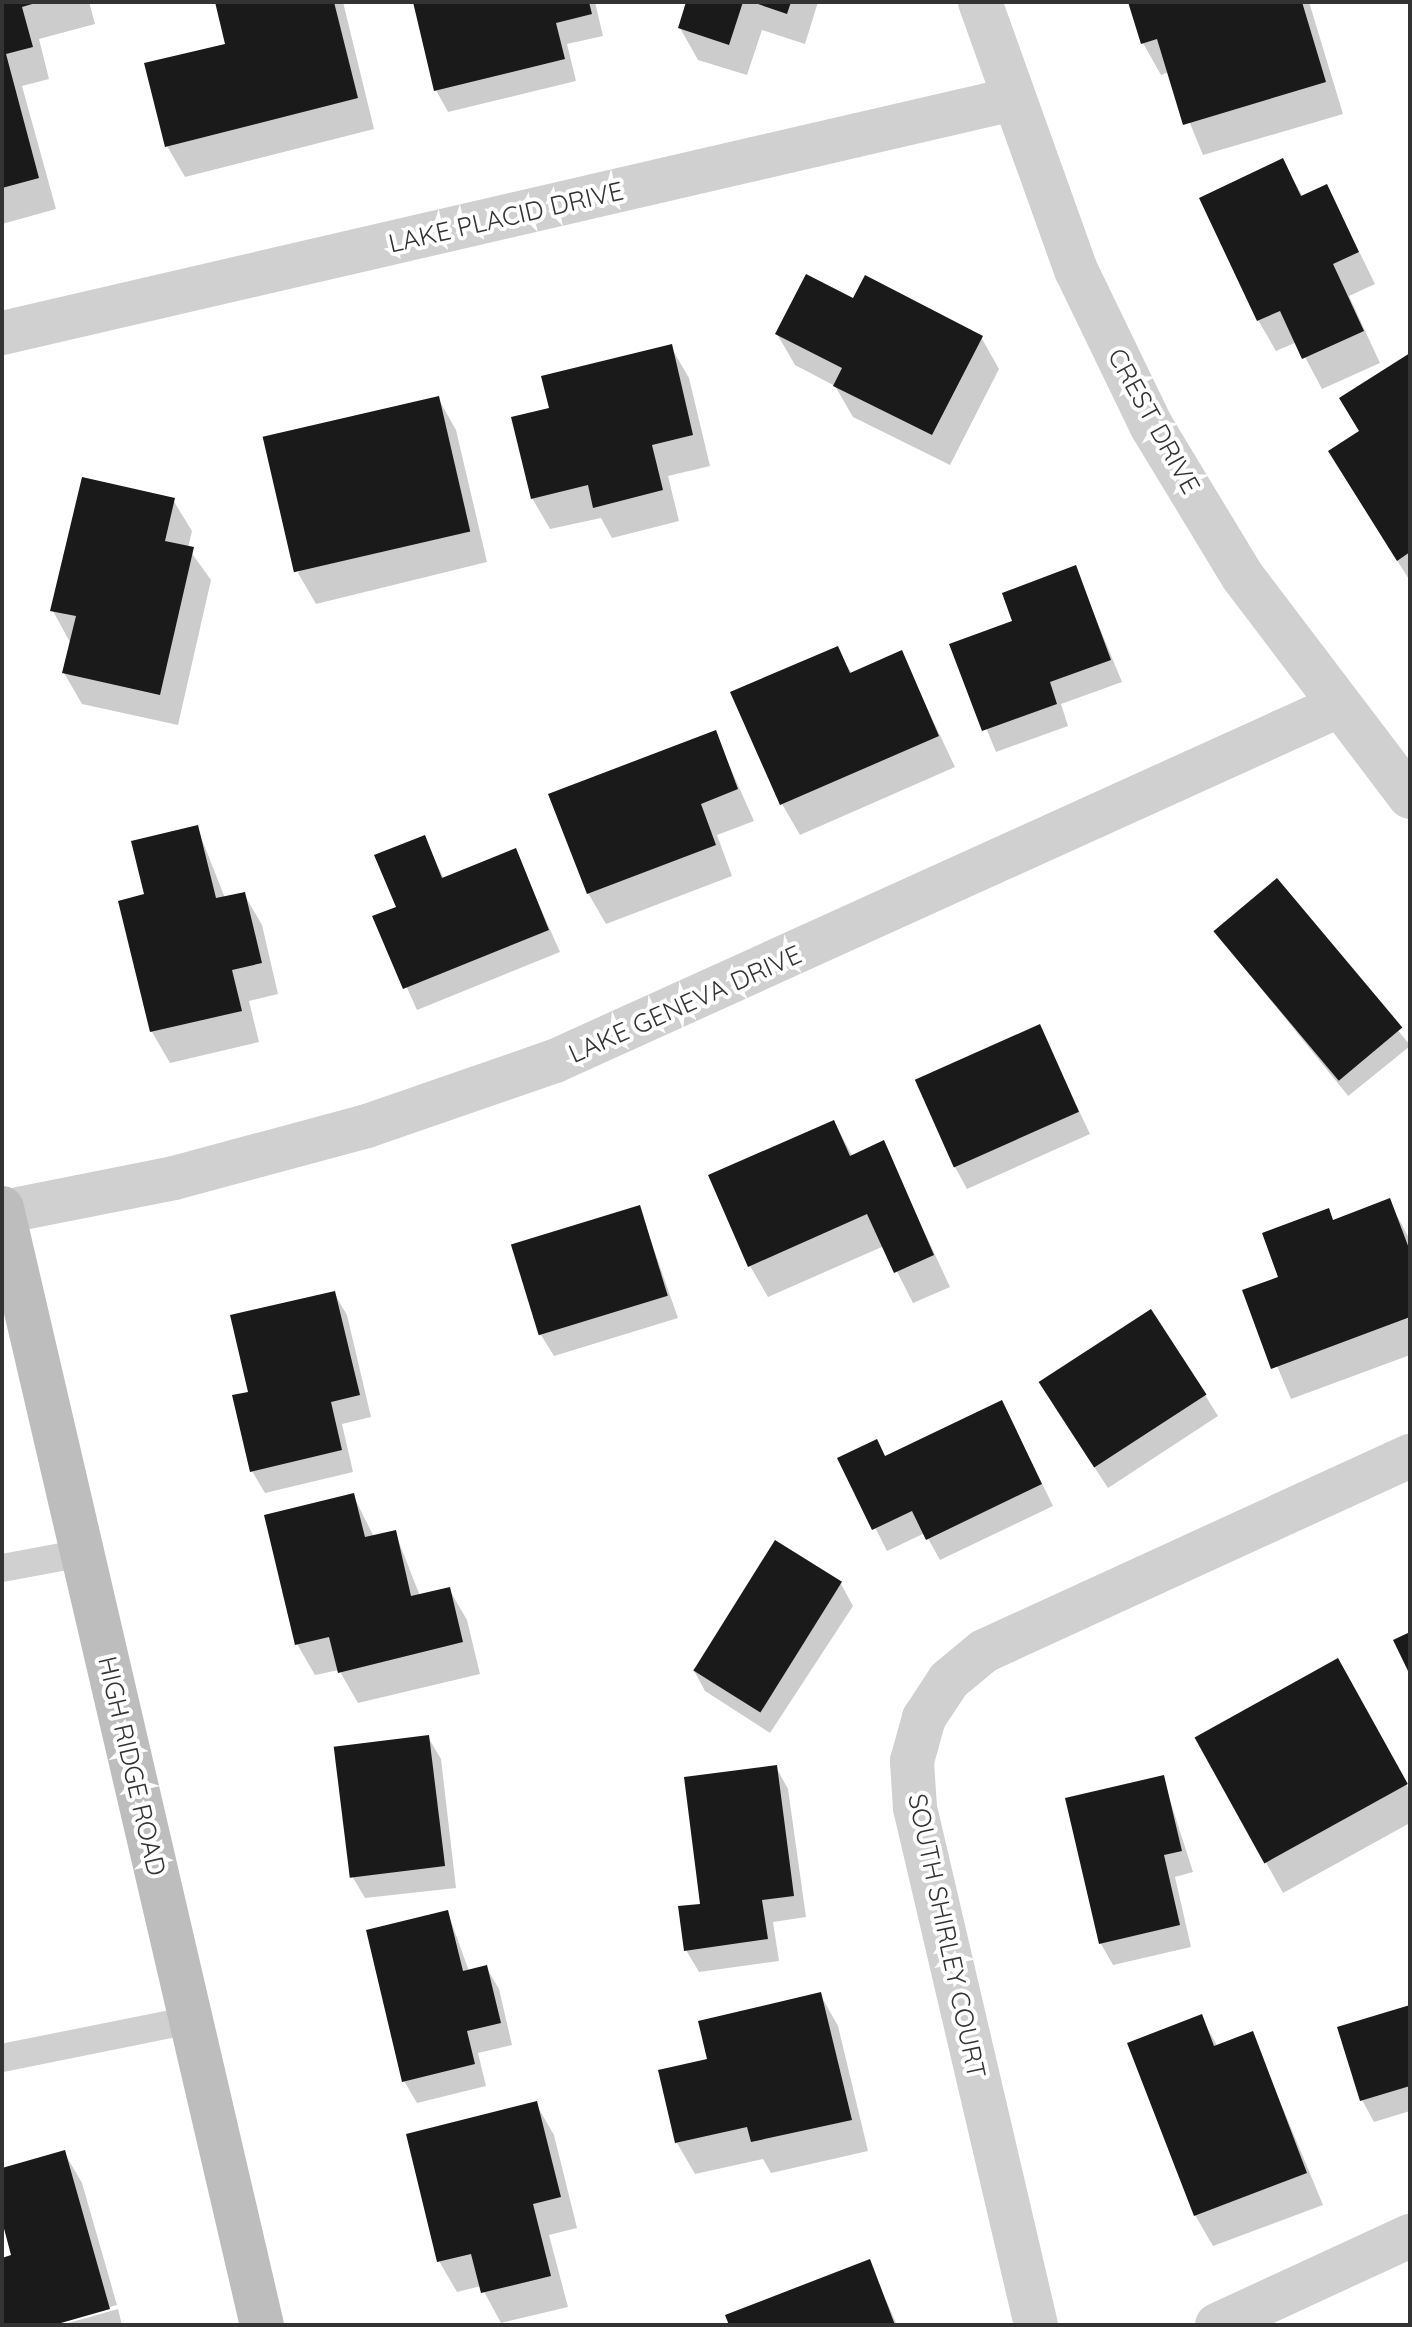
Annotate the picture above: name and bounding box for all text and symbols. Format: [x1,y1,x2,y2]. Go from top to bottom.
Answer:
street label: LAKE PLACID DRIVE [386,175,626,259]
street label: CREST DRIVE [1101,343,1207,499]
street label: LAKE GENEVA DRIVE [564,939,806,1069]
street label: HIGH RIDGE ROAD [92,1653,172,1879]
street label: SOUTH SHIRLEY COURT [902,1791,992,2081]

